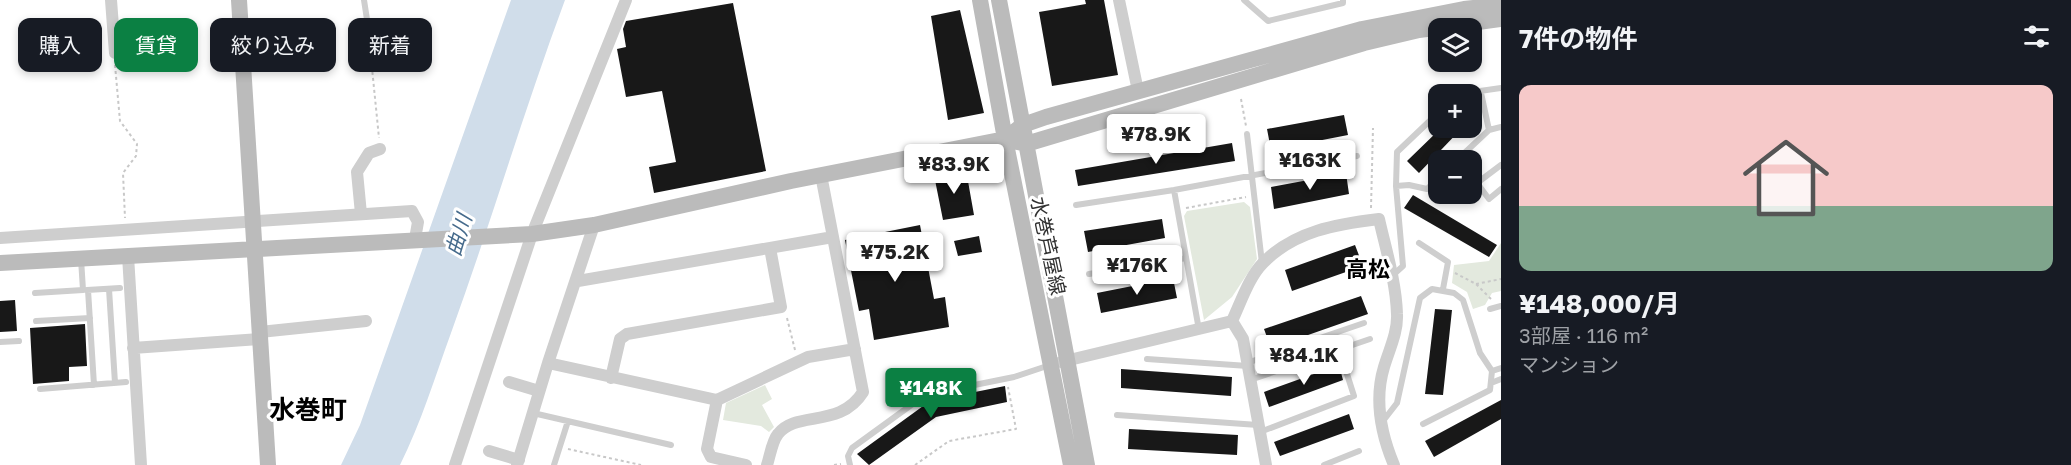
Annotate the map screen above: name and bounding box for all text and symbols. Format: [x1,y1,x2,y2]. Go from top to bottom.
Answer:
chip: 購入 [18,18,102,72]
chip: 賃貸 [114,18,198,72]
chip: 絞り込み [210,18,336,72]
chip: 新着 [348,18,432,72]
map controls [1428,18,1482,204]
button: layers [1428,18,1482,72]
icon: filters [2020,20,2053,53]
text: 7件の物件 [1519,23,1637,54]
button: + [1428,84,1482,138]
pin: ¥78.9K [1107,114,1205,165]
text: ¥78.9K [1121,121,1191,145]
icon: home [1732,124,1840,232]
pin: ¥163K [1268,140,1352,191]
pin: ¥83.9K [905,144,1003,195]
text: ¥163K [1279,147,1341,171]
button: − [1428,150,1482,204]
text: ¥83.9K [918,151,990,175]
street label: 水巻芦屋線 [1027,194,1071,297]
water label: 曲川 [439,209,477,259]
pin: ¥75.2K [846,232,944,283]
text: ¥75.2K [860,239,930,263]
pin: ¥176K [1095,245,1179,296]
text: ¥176K [1106,252,1168,276]
district label: 高松 [1346,255,1390,282]
text: ¥148,000/月 [1519,288,1680,319]
text: 3部屋 · 116 m² [1519,323,1648,347]
pin: ¥84.1K [1255,335,1353,386]
text: ¥84.1K [1269,342,1339,366]
text: マンション [1519,352,1619,376]
pin: ¥148K [889,368,973,419]
text: ¥148K [899,375,963,399]
district label: 水巻町 [269,394,347,425]

